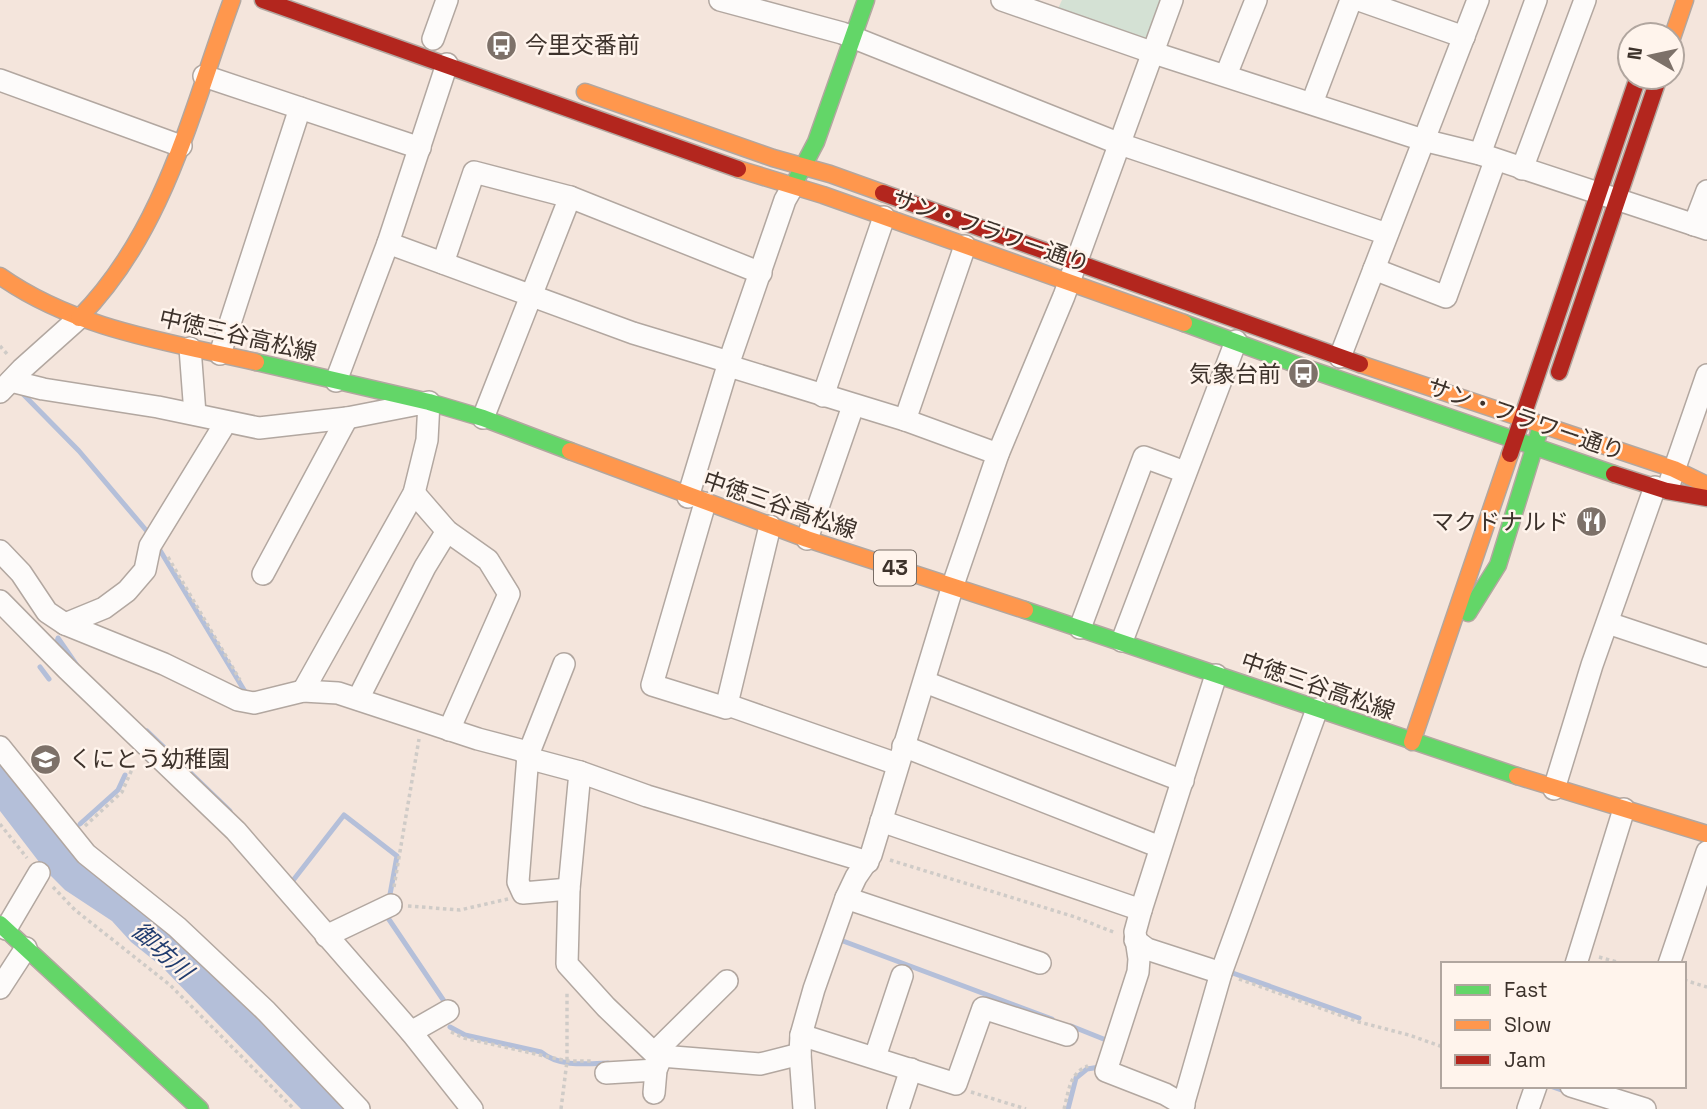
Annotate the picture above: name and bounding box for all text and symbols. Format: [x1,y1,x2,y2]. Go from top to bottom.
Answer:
north arrow [1616,21,1686,91]
bus stop icon: 今里交番前 [485,28,519,62]
place label: 今里交番前 [525,30,640,60]
text: N [1621,45,1648,62]
street label: サン・フラワー通り [888,183,1094,279]
street label: 中徳三谷高松線 [156,302,320,368]
bus stop icon: 気象台前 [1287,357,1321,391]
place label: 気象台前 [1189,359,1281,389]
street label: サン・フラワー通り [1423,371,1629,467]
street label: 中徳三谷高松線 [699,465,861,545]
restaurant icon: マクドナルド [1575,505,1609,539]
place label: マクドナルド [1431,507,1569,537]
road number: 43 [874,550,916,586]
street label: 中徳三谷高松線 [1237,646,1399,726]
school or university icon: くにとう幼稚園 [29,742,63,776]
place label: くにとう幼稚園 [69,744,230,774]
water label: 御坊川 [125,915,202,988]
legend [1441,962,1686,1088]
text: Fast [1504,976,1548,1003]
text: Slow [1504,1011,1552,1038]
text: Jam [1504,1046,1546,1073]

